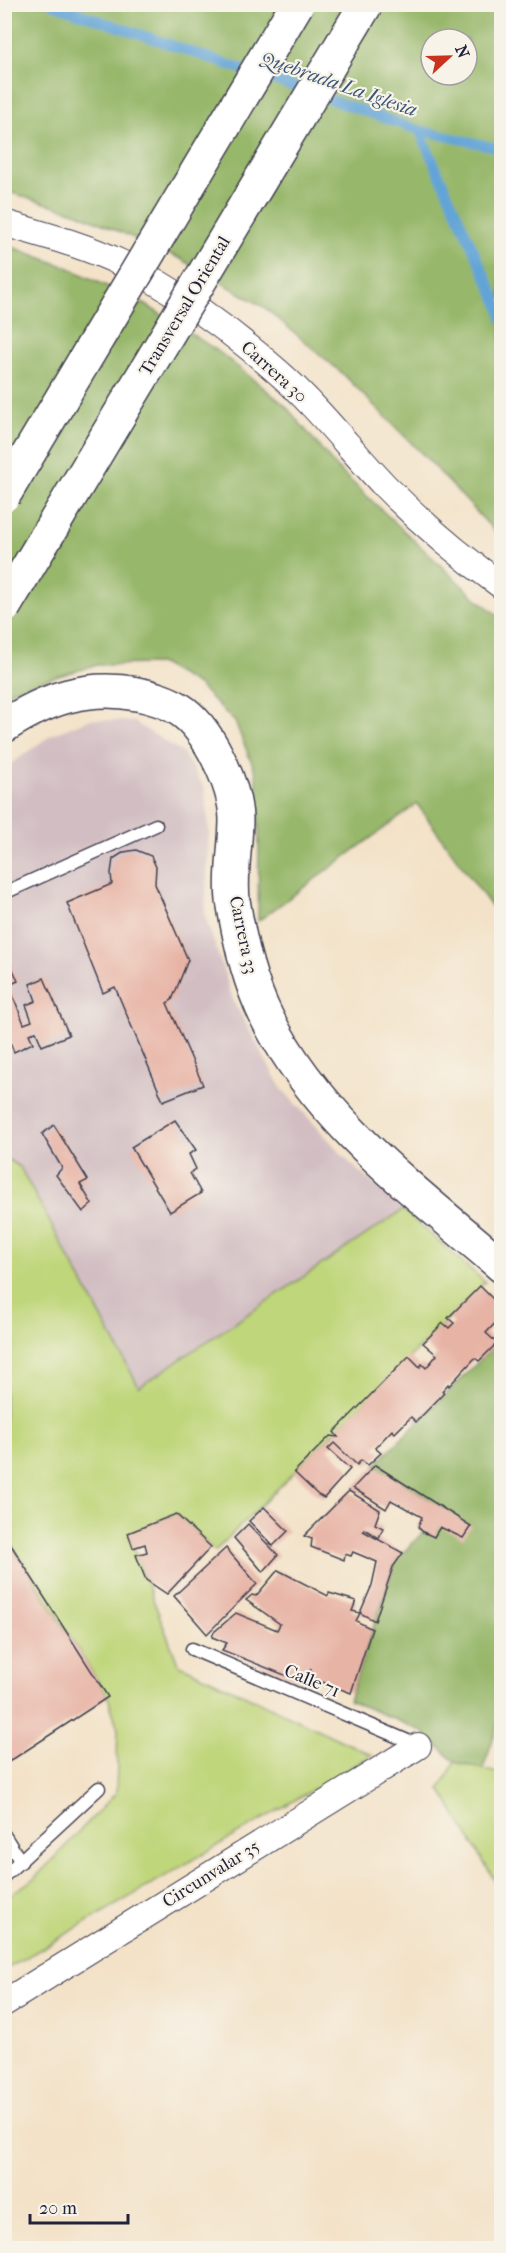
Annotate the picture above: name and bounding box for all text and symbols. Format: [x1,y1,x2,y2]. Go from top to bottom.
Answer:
north arrow [419,27,479,87]
text: N [451,42,474,62]
water label: Quebrada La Iglesia [257,46,420,122]
street label: Transversal Oriental [135,232,235,380]
street label: Carrera 30 [237,337,311,407]
street label: Carrera 33 [225,894,261,976]
street label: Calle 71 [281,1660,343,1702]
street label: Circunvalar 35 [159,1836,264,1912]
scale bar [30,2187,128,2225]
text: 20 m [39,2198,77,2219]

